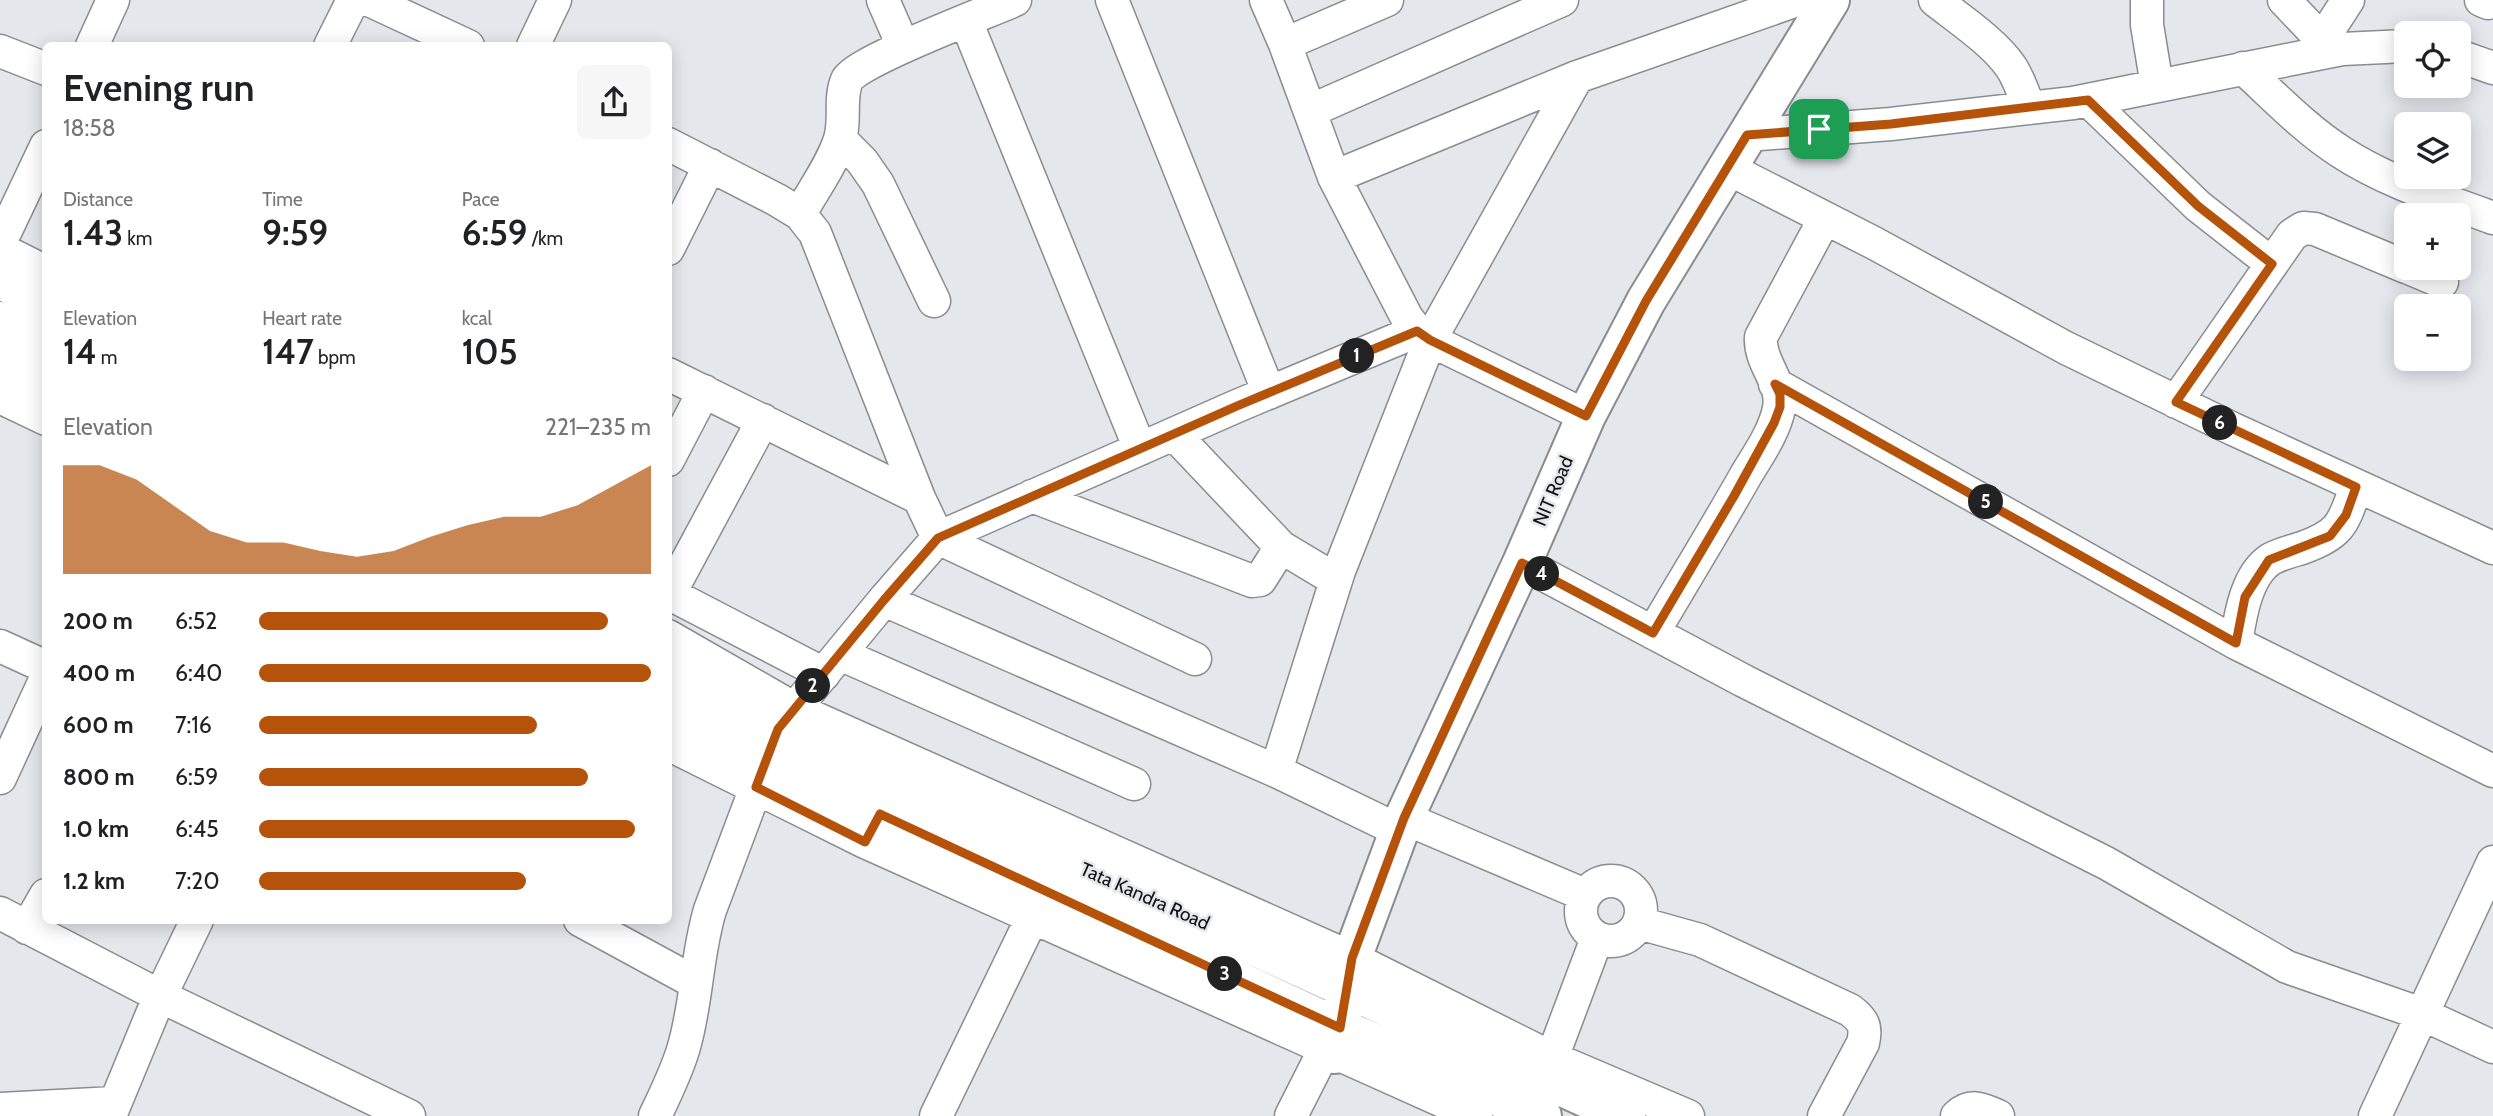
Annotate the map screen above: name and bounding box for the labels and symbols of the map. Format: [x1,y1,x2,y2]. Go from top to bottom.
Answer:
pin [1789,99,1849,159]
pin: 1 [1340,338,1374,374]
pin: 6 [2202,406,2238,440]
street label: NIT Road [1528,453,1578,529]
pin: 5 [1968,484,2004,520]
pin: 4 [1524,556,1560,592]
pin: 2 [796,668,830,704]
street label: Tata Kandra Road [1077,857,1213,935]
pin: 3 [1208,956,1242,992]

